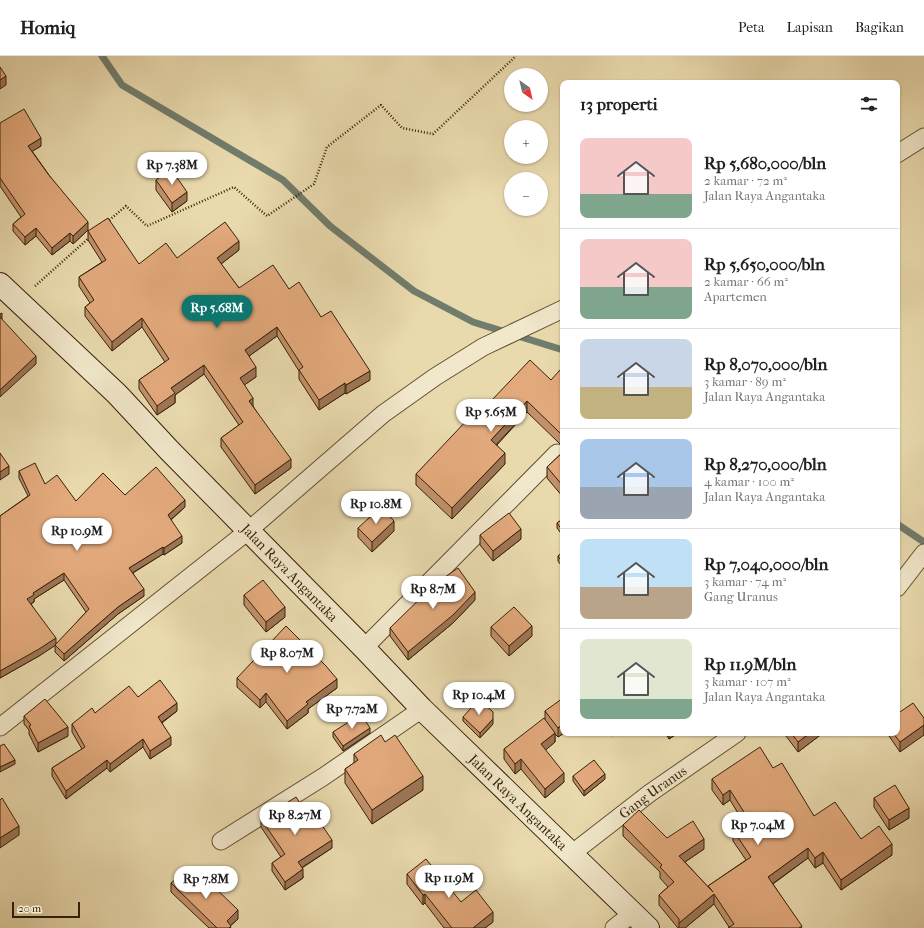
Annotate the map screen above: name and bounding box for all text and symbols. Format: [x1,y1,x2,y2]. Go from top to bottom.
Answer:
text: Homiq [20,17,75,39]
text: Peta [738,19,765,36]
text: Lapisan [787,19,833,36]
text: Bagikan [855,19,904,36]
north arrow [504,68,548,112]
map controls [504,68,548,216]
icon: filters [858,93,880,115]
text: 13 properti [580,94,658,114]
button: + [504,120,548,164]
pin: Rp 7.38M [131,152,213,186]
text: Rp 5,680,000/bln [704,153,826,173]
icon: home [612,154,660,202]
text: Rp 7.38M [146,157,198,172]
button: − [504,172,548,216]
text: 2 kamar · 72 m² [704,173,787,188]
text: Jalan Raya Angantaka [704,188,825,203]
text: Rp 5,650,000/bln [704,254,825,274]
icon: home [612,255,660,303]
text: 2 kamar · 66 m² [704,274,788,289]
text: Apartemen [704,289,767,304]
pin: Rp 5.68M [176,295,258,329]
text: Rp 5.68M [191,300,243,315]
text: Rp 8,070,000/bln [704,354,827,374]
icon: home [612,355,660,403]
text: 3 kamar · 89 m² [704,374,786,389]
text: Jalan Raya Angantaka [704,389,825,404]
pin: Rp 5.65M [450,399,532,433]
text: Rp 5.65M [465,404,517,419]
text: Rp 8,270,000/bln [704,454,827,474]
icon: home [612,455,660,503]
text: 4 kamar · 100 m² [704,474,794,489]
text: Jalan Raya Angantaka [704,489,825,504]
pin: Rp 10.8M [335,491,417,525]
text: Rp 10.8M [350,496,402,511]
pin: Rp 10.9M [36,518,118,552]
street label: Jalan Raya Angantaka [237,519,342,625]
text: Rp 10.9M [51,523,103,538]
text: Rp 7,040,000/bln [704,554,828,574]
icon: home [612,555,660,603]
text: 3 kamar · 74 m² [704,574,786,589]
pin: Rp 8.7M [396,576,470,610]
text: Rp 8.7M [410,581,456,596]
text: Gang Uranus [704,589,778,604]
pin: Rp 8.07M [246,640,328,674]
text: Rp 8.07M [260,645,314,660]
text: Rp 11.9M/bln [704,654,796,674]
icon: home [612,655,660,703]
text: 3 kamar · 107 m² [704,674,791,689]
pin: Rp 10.4M [438,682,520,716]
text: Rp 10.4M [452,687,506,702]
text: Jalan Raya Angantaka [704,689,825,704]
pin: Rp 7.72M [311,696,393,730]
text: Rp 7.72M [326,701,378,716]
street label: Jalan Raya Angantaka [465,750,571,854]
street label: Gang Uranus [616,762,690,822]
pin: Rp 8.27M [254,802,336,836]
text: Rp 8.27M [268,807,322,822]
pin: Rp 7.04M [717,812,799,846]
text: Rp 7.04M [731,817,785,832]
pin: Rp 11.9M [408,865,490,899]
pin: Rp 7.8M [169,866,243,900]
text: Rp 11.9M [424,870,474,885]
text: Rp 7.8M [183,871,229,886]
scale bar [12,900,80,919]
text: 20 m [18,902,41,915]

